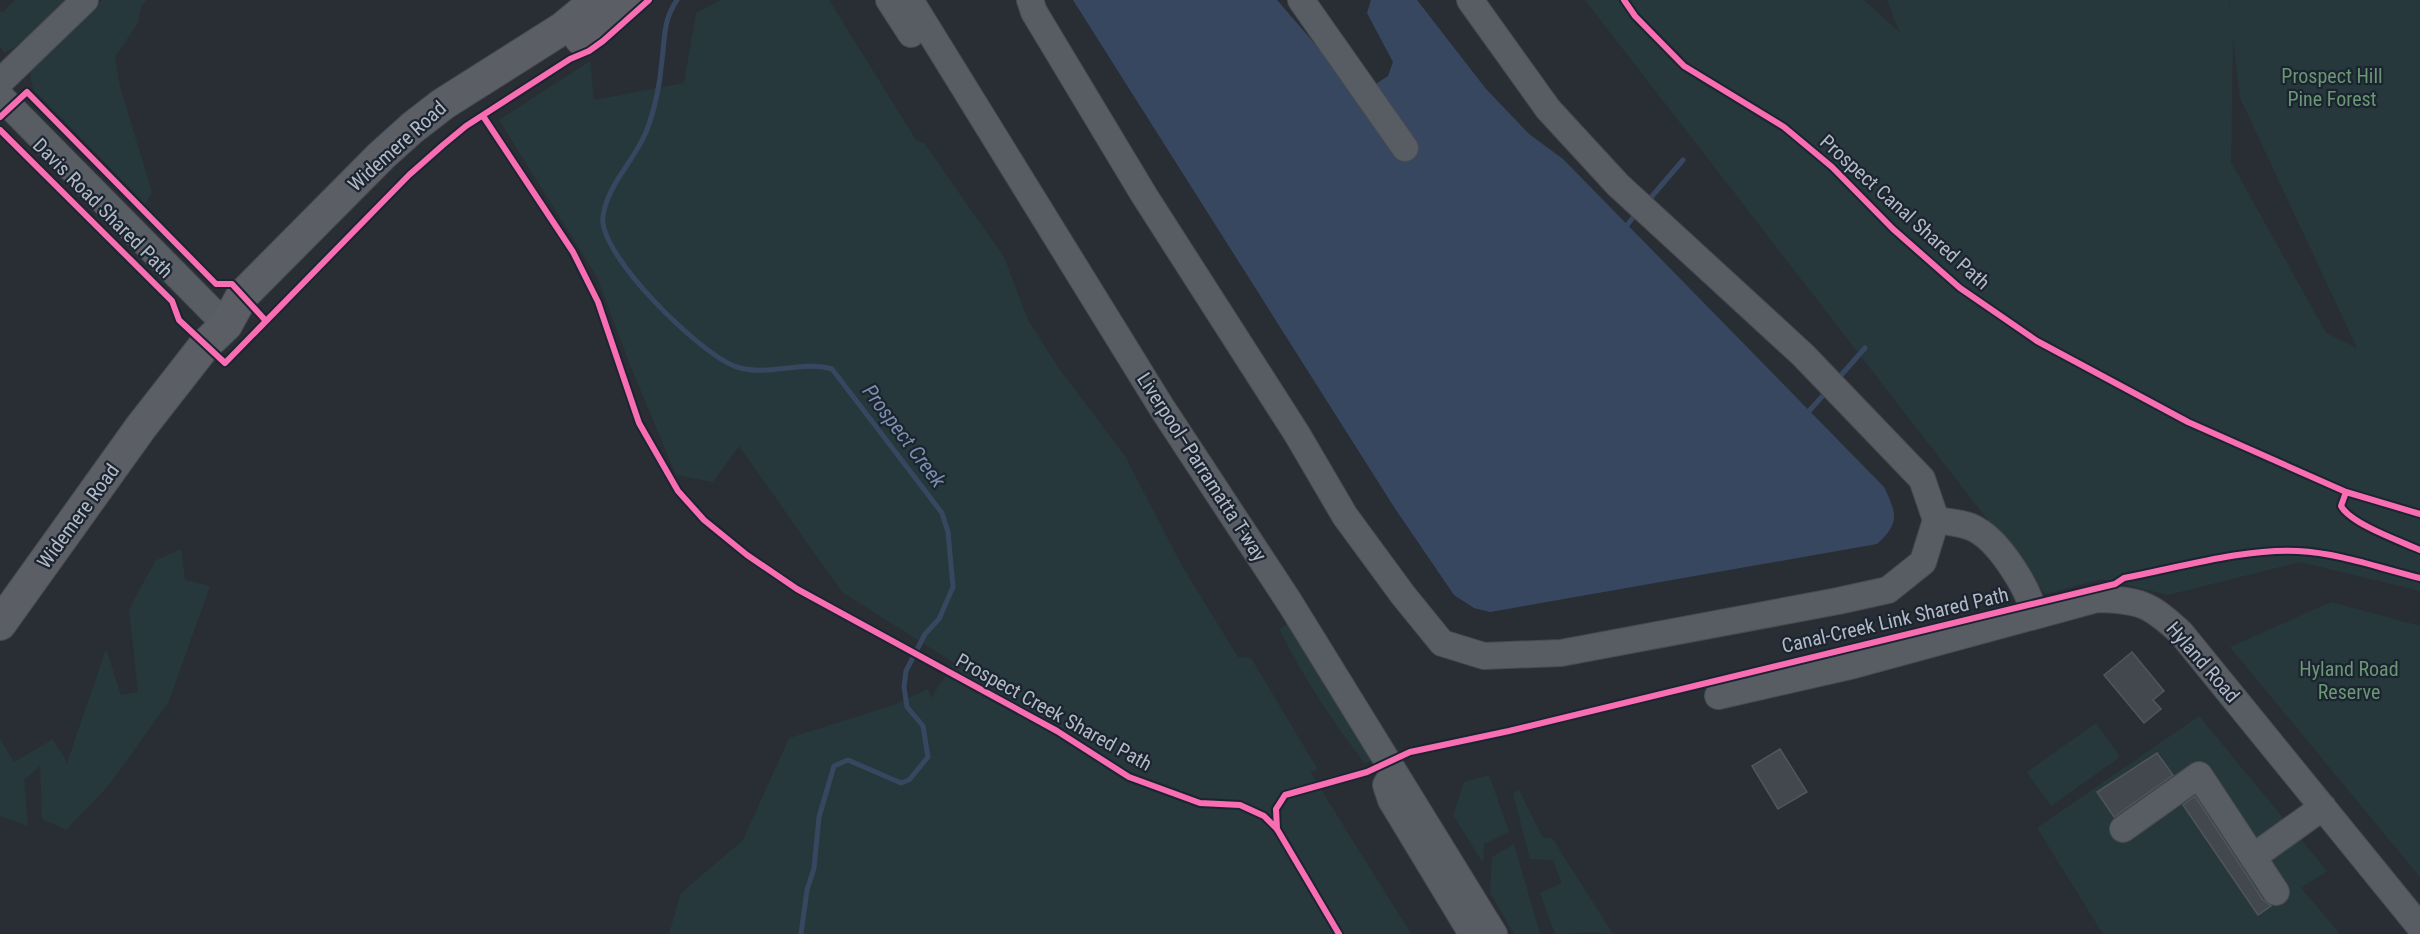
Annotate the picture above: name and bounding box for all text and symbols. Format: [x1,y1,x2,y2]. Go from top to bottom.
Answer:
park label: Prospect Hill Pine Forest [2281,64,2383,111]
street label: Widemere Road [343,96,451,196]
street label: Prospect Canal Shared Path [1815,129,1995,295]
street label: Davis Road Shared Path [28,133,178,283]
street label: Liverpool–Parramatta T-way [1132,368,1272,566]
water label: Prospect Creek [858,380,951,493]
street label: Widemere Road [32,459,124,573]
street label: Canal-Creek Link Shared Path [1779,582,2011,658]
street label: Hyland Road [2161,617,2245,707]
street label: Prospect Creek Shared Path [952,648,1156,776]
park label: Hyland Road Reserve [2299,657,2399,704]

